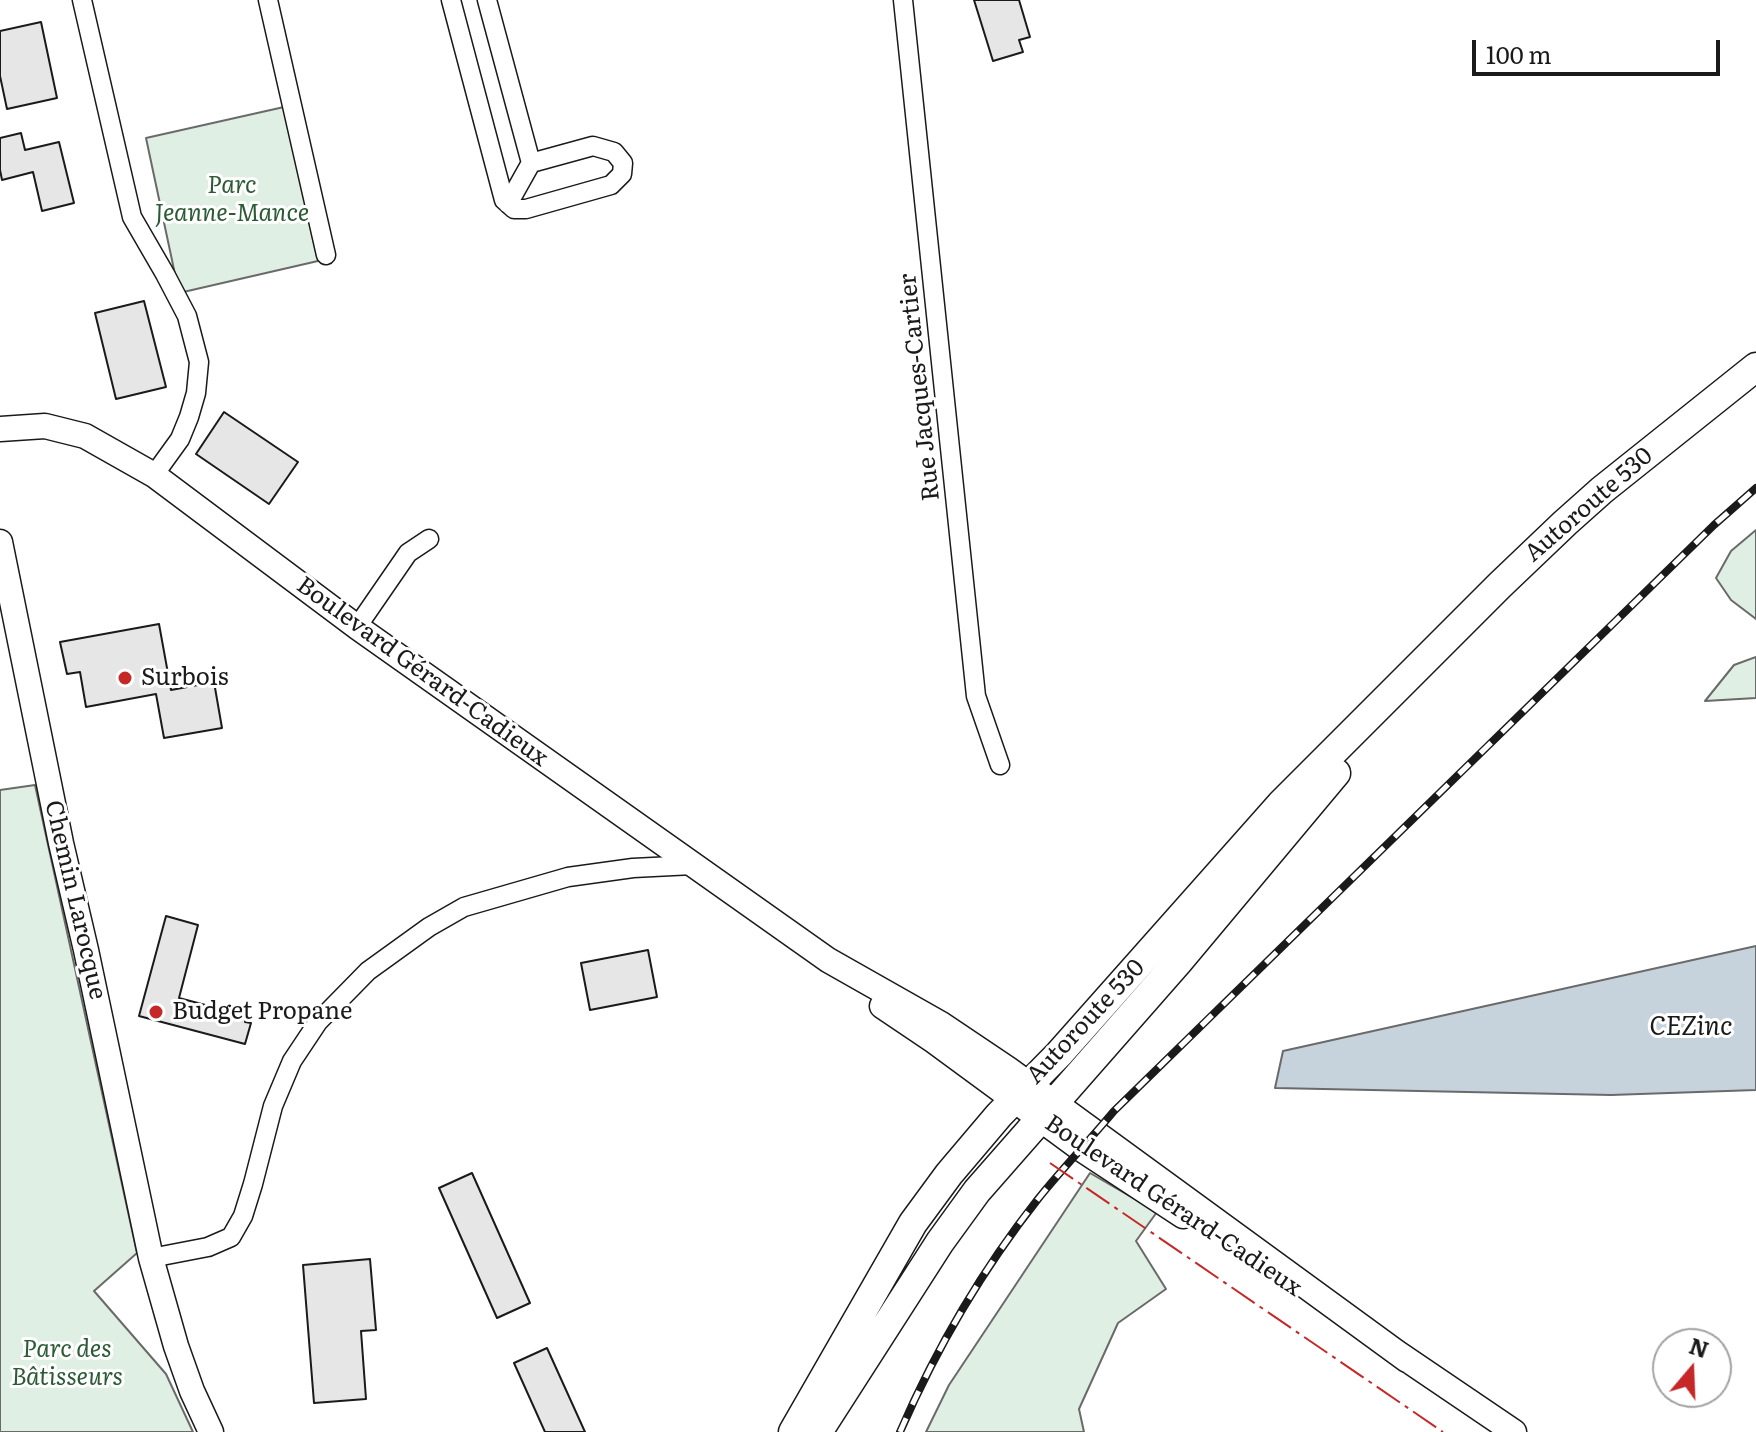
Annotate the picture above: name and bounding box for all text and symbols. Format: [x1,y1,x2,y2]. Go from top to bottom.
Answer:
scale bar [1476,24,1724,74]
text: 100 m [1486,36,1552,71]
park label: Parc Jeanne-Mance [155,172,309,228]
street label: Rue Jacques-Cartier [894,272,946,502]
street label: Autoroute 530 [1519,442,1659,568]
street label: Boulevard Gérard-Cadieux [291,571,553,773]
place label: Surbois [141,664,229,692]
marker: Surbois [116,669,134,687]
street label: Chemin Larocque [38,798,112,1002]
street label: Autoroute 530 [1021,954,1151,1090]
place label: Budget Propane [172,998,352,1026]
marker: Budget Propane [147,1003,165,1021]
water label: CEZinc [1649,1011,1733,1043]
street label: Boulevard Gérard-Cadieux [1039,1109,1307,1303]
north arrow [1652,1328,1732,1408]
text: N [1685,1328,1713,1365]
park label: Parc des Bâtisseurs [11,1336,123,1392]

